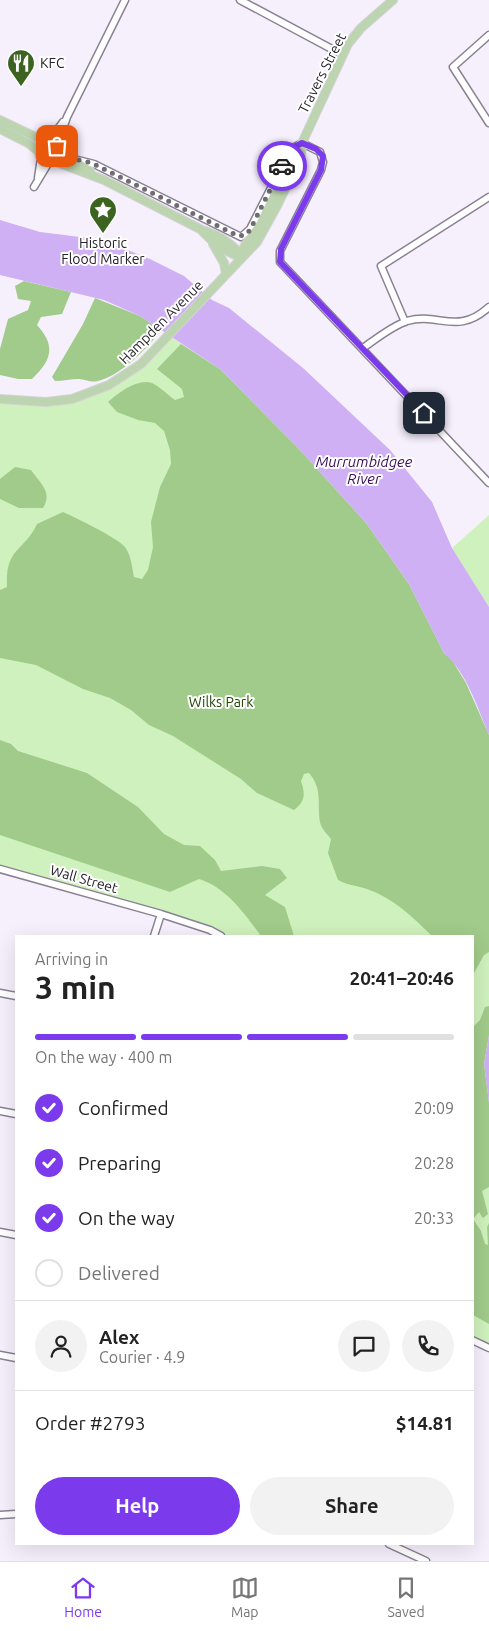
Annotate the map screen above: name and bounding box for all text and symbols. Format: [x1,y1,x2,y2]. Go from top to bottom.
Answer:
street label: Travers Street [295,30,349,116]
restaurant icon: KFC [6,48,36,87]
place label: KFC [40,55,65,71]
pin [36,125,78,167]
icon: bag [43,132,71,160]
courier [257,141,307,191]
icon: car [268,152,296,180]
place icon: Historic Flood Marker [88,195,118,234]
place label: Historic Flood Marker [61,235,145,267]
street label: Hampden Avenue [116,277,206,367]
pin [403,392,445,434]
icon: home [410,399,438,427]
water label: Murrumbidgee River [316,453,413,487]
park label: Wilks Park [189,694,253,710]
street label: Wall Street [48,862,120,896]
text: Arriving in [35,950,108,968]
text: 20:41–20:46 [349,967,454,989]
text: 3 min [35,969,116,1005]
text: On the way · 400 m [35,1048,172,1066]
icon: check [35,1094,63,1122]
text: Confirmed [78,1097,169,1119]
text: 20:09 [414,1099,454,1117]
icon: check [35,1149,63,1177]
text: Preparing [78,1152,162,1174]
text: 20:28 [414,1154,454,1172]
icon: check [35,1204,63,1232]
text: On the way [78,1207,175,1229]
text: 20:33 [414,1209,454,1227]
text: Delivered [78,1262,160,1284]
button: person [35,1320,87,1372]
button: chat [338,1320,390,1372]
button: phone [402,1320,454,1372]
text: Alex [99,1326,139,1348]
text: Courier · 4.9 [99,1348,185,1366]
text: Order #2793 [35,1412,145,1434]
text: $14.81 [396,1412,454,1434]
button: Help [35,1477,240,1535]
button: Share [250,1477,454,1535]
tab: Home [64,1574,102,1620]
tab: Map [231,1574,259,1620]
tab: Saved [387,1574,425,1620]

